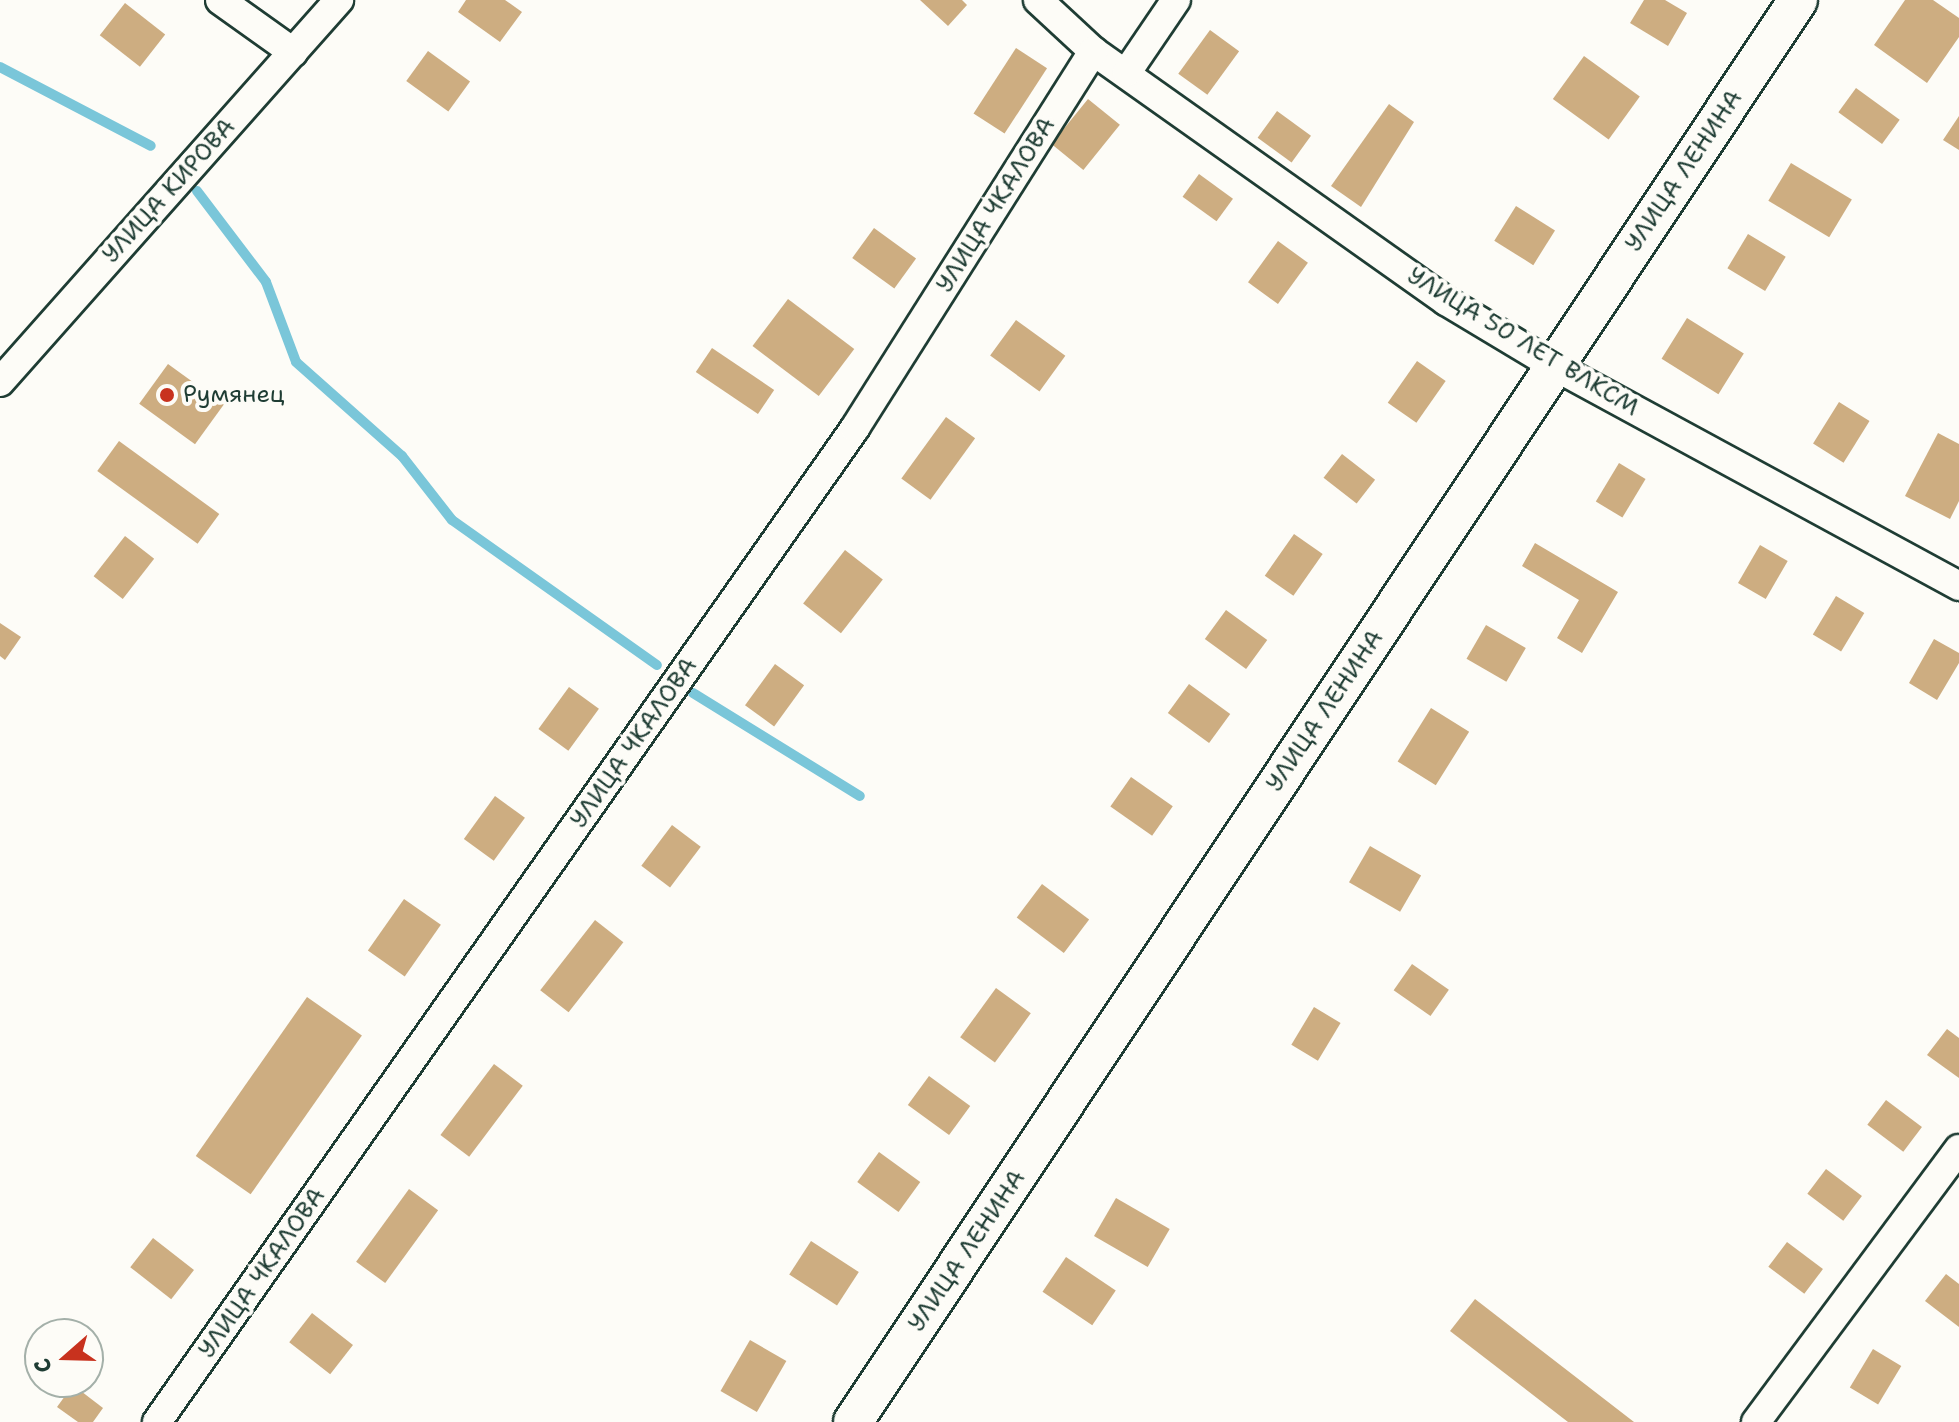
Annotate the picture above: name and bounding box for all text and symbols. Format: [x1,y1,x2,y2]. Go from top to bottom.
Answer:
street label: УЛИЦА ЛЕНИНА [1619,85,1749,257]
street label: УЛИЦА ЧКАЛОВА [930,112,1062,298]
street label: УЛИЦА КИРОВА [97,113,241,269]
street label: УЛИЦА 50 ЛЕТ ВЛКСМ [1402,261,1644,423]
place label: Румянец [183,381,285,409]
marker: Румянец [158,386,176,404]
street label: УЛИЦА ЛЕНИНА [1260,625,1390,797]
street label: УЛИЦА ЧКАЛОВА [565,652,703,834]
street label: УЛИЦА ЛЕНИНА [902,1165,1032,1337]
street label: УЛИЦА ЧКАЛОВА [193,1182,331,1364]
north arrow [24,1318,104,1398]
text: С [27,1354,59,1377]

